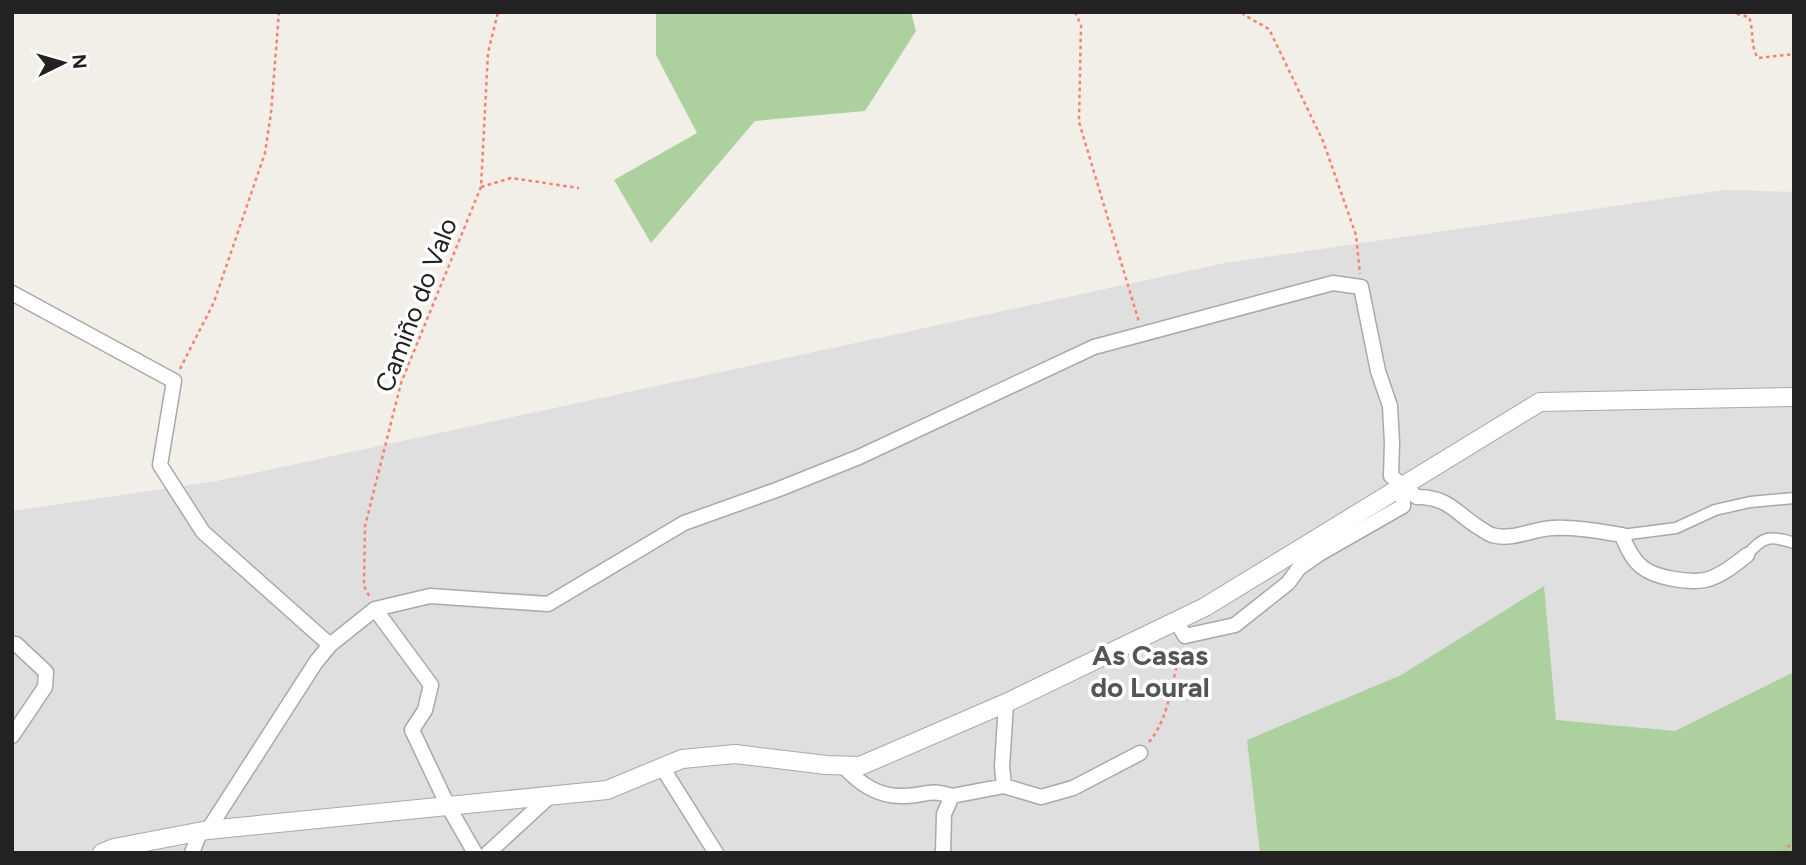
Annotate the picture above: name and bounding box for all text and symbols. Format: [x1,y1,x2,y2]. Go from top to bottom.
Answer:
north arrow [28,28,98,98]
text: N [67,53,92,70]
street label: Camiño do Valo [368,213,464,397]
district label: As Casas do Loural [1090,638,1210,704]

